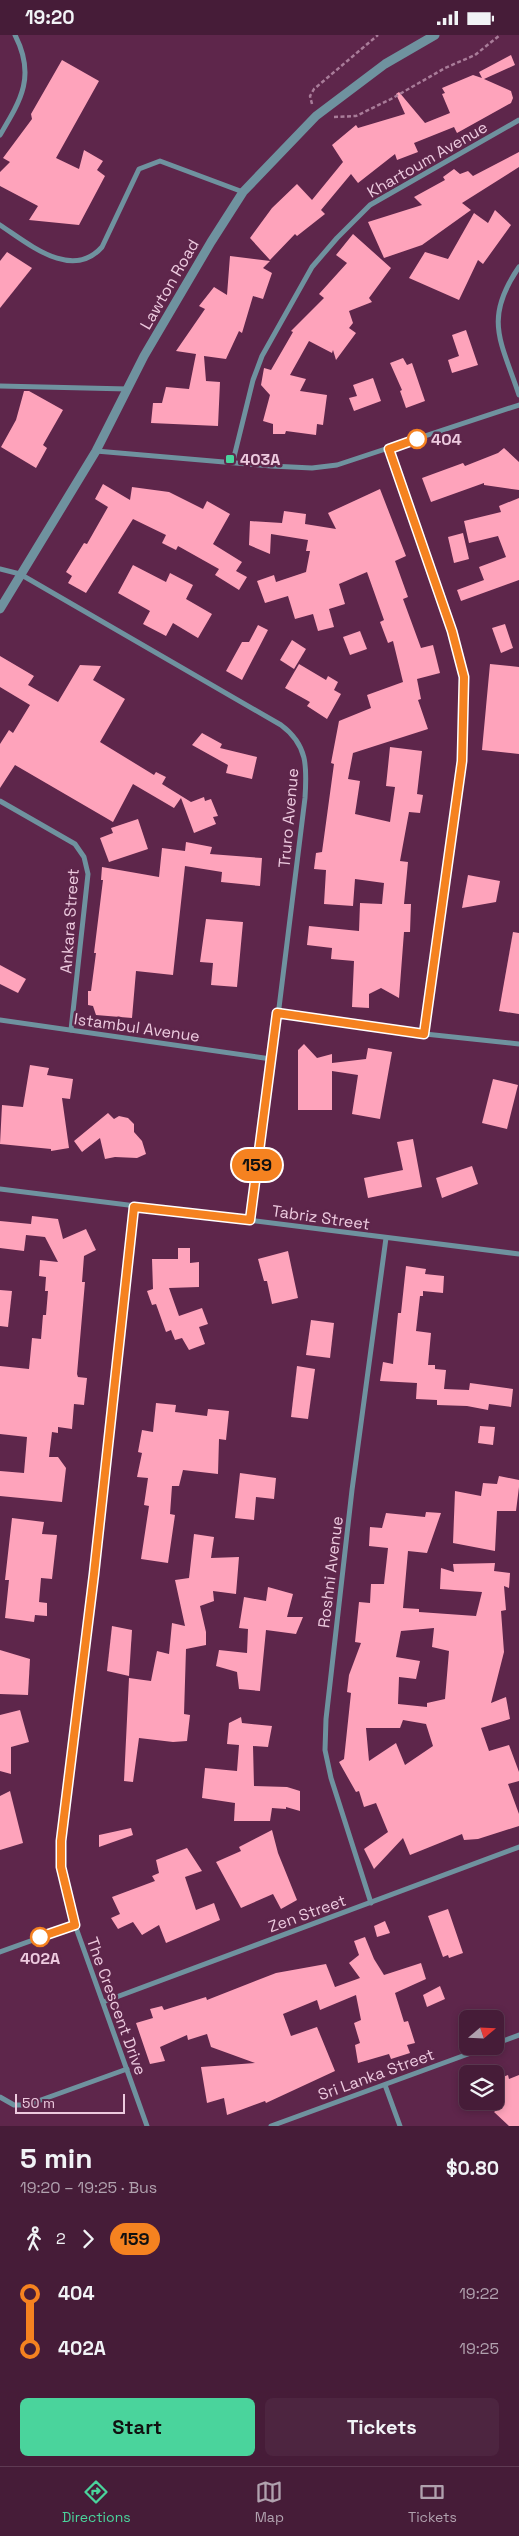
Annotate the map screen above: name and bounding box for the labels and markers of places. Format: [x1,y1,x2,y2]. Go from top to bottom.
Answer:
marker: 404 [407,429,427,449]
place label: 404 [431,429,462,450]
place label: 403A [240,449,280,470]
marker: 403A [224,453,236,465]
marker: 402A [30,1927,50,1947]
place label: 402A [20,1948,60,1969]

